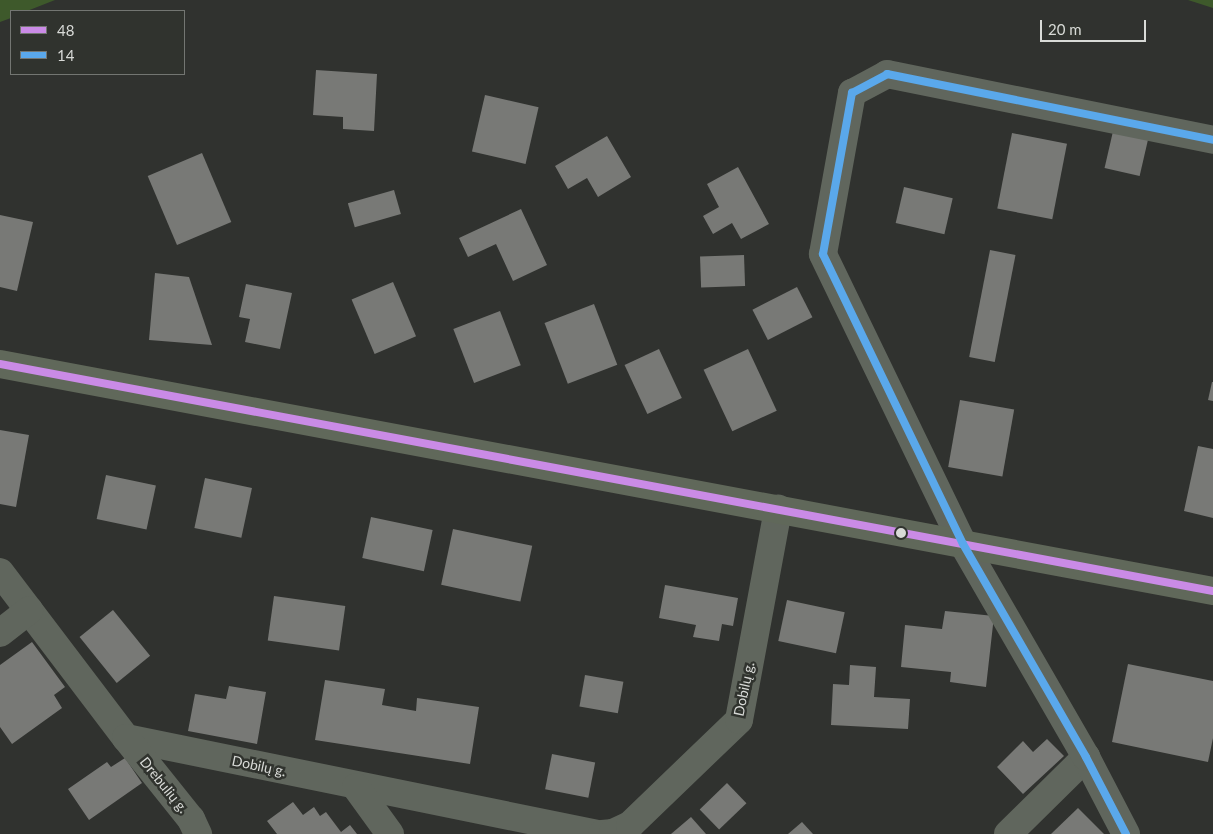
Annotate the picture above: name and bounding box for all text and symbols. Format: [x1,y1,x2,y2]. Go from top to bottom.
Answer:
legend [10,10,185,75]
scale bar [1043,10,1149,42]
text: 20 m [1048,20,1082,38]
text: 48 [57,21,74,39]
text: 14 [57,46,74,64]
unlabelled marker [896,528,906,538]
street label: Dobilų g. [730,660,758,718]
street label: Dobilų g. [230,752,288,780]
street label: Drebulių g. [136,754,192,816]

